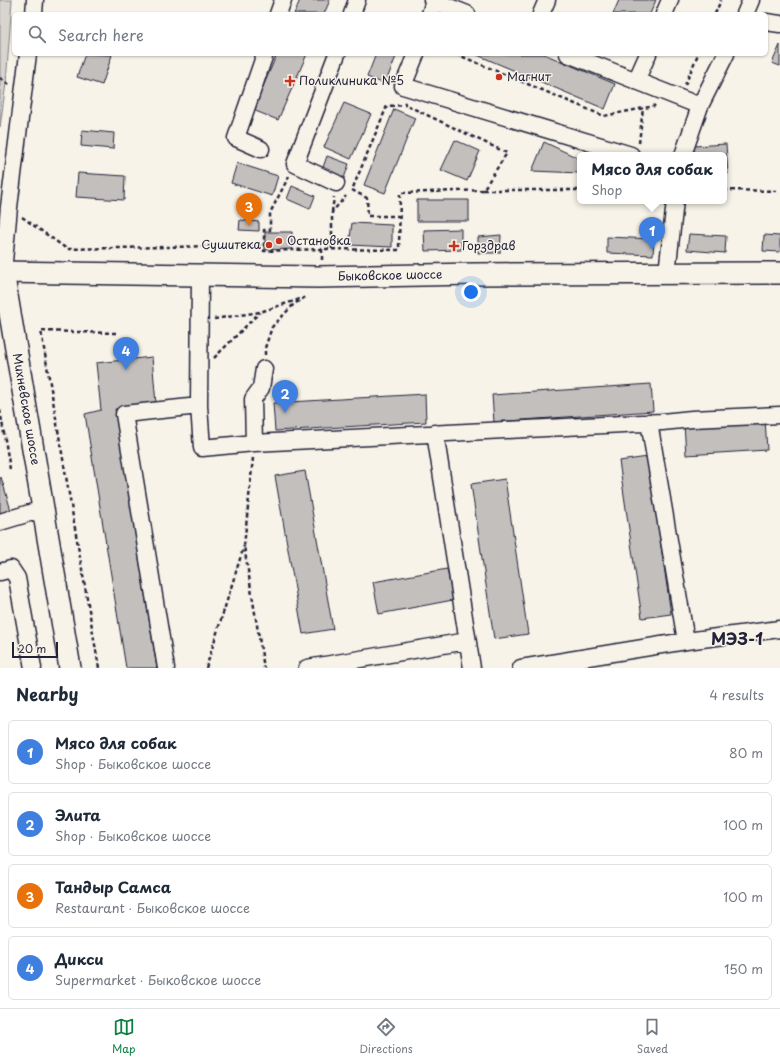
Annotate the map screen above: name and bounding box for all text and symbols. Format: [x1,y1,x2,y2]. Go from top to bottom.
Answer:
search box [12,12,768,56]
icon: search [26,23,48,45]
text: Search here [58,23,144,46]
place label: Магнит [507,67,552,85]
place label: Поликлиника №5 [299,71,404,89]
marker: Магнит [494,72,504,82]
marker: Поликлиника №5 [284,75,296,87]
popup [577,152,727,204]
text: Мясо для собак [591,157,713,180]
text: Shop [591,180,622,199]
pin: 3 [236,193,262,226]
pin: 1 [639,217,665,250]
place label: Остановка [287,231,351,249]
place label: Сушитека [201,235,262,253]
marker: Остановка [274,236,284,246]
place label: Горздрав [462,236,516,254]
marker: Сушитека [264,240,274,250]
marker: Горздрав [449,241,459,251]
street label: Быковское шоссе [337,265,442,285]
your location [461,282,481,302]
pin: 4 [113,337,139,370]
street label: Михневское шоссе [9,352,45,466]
pin: 2 [272,380,298,413]
district label: МЭЗ-1 [711,626,763,650]
scale bar [12,640,58,659]
text: 20 m [18,640,46,657]
text: Nearby [16,681,78,707]
text: 4 results [710,685,764,704]
text: Мясо для собак [55,731,177,754]
text: 1 [27,743,33,762]
text: 80 m [729,743,763,762]
text: Shop · Быковское шоссе [55,754,211,773]
text: Элита [55,803,101,826]
text: 2 [25,815,35,834]
text: 100 m [723,815,763,834]
text: Shop · Быковское шоссе [55,826,211,845]
text: Тандыр Самса [55,875,171,898]
text: 3 [26,887,34,906]
text: 100 m [723,887,763,906]
text: Restaurant · Быковское шоссе [55,898,250,917]
text: Дикси [55,947,104,970]
text: 4 [26,959,34,978]
text: 150 m [724,959,763,978]
text: Supermarket · Быковское шоссе [55,970,261,989]
tab: Map [112,1016,135,1057]
tab: Directions [359,1016,413,1057]
tab: Saved [637,1016,668,1057]

